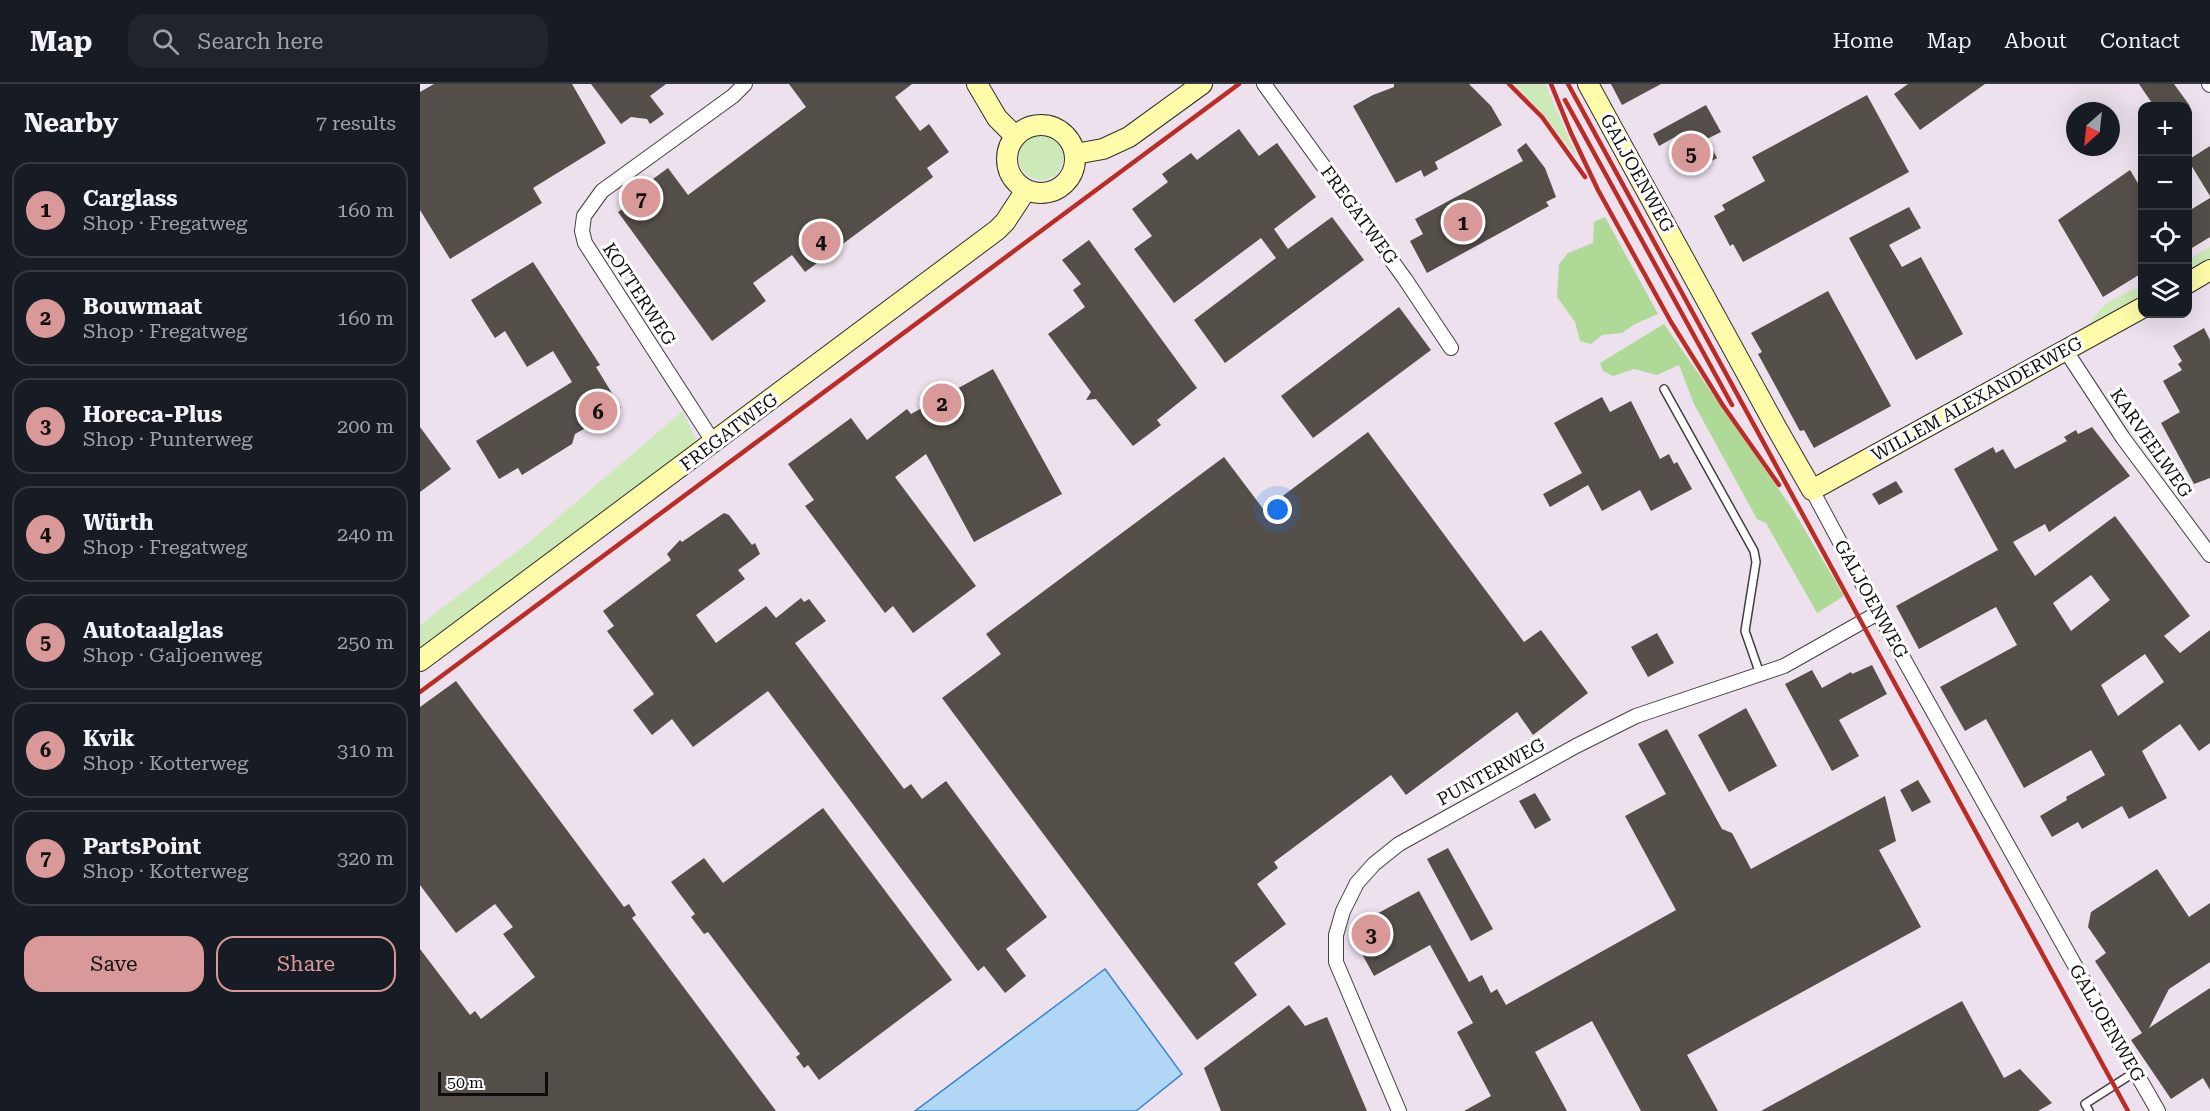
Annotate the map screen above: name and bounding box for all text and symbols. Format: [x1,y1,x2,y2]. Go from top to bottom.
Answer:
search box [128,14,548,68]
text: Map [30,25,92,58]
icon: search [149,25,182,58]
text: Search here [197,29,323,54]
text: Home [1833,29,1894,53]
text: Map [1927,29,1972,53]
text: About [2005,29,2067,53]
text: Contact [2100,29,2180,53]
north arrow [2066,102,2120,156]
map controls [2138,102,2192,318]
button: + [2138,102,2192,156]
text: Nearby [24,108,118,138]
street label: GALJOENWEG [1596,110,1679,236]
text: 7 results [316,111,396,135]
pin: 5 [1672,130,1710,176]
button: − [2138,156,2192,210]
street label: FREGATWEG [1317,161,1402,268]
pin: 7 [622,176,660,220]
text: Carglass [83,186,178,211]
text: 1 [40,198,51,222]
text: 160 m [337,198,394,222]
pin: 1 [1444,200,1482,244]
button: locate [2138,210,2192,264]
text: Shop · Fregatweg [83,211,247,235]
pin: 4 [802,218,840,264]
street label: KOTTERWEG [599,239,680,349]
button: layers [2138,264,2192,318]
text: Bouwmaat [83,294,202,319]
text: 2 [40,306,51,330]
text: 160 m [337,306,394,330]
text: Shop · Fregatweg [83,319,247,343]
street label: WILLEM ALEXANDERWEG [1868,332,2086,465]
pin: 2 [922,380,962,426]
street label: KARVEELWEG [2106,384,2197,501]
pin: 6 [578,388,618,434]
street label: FREGATWEG [676,388,782,475]
text: Horeca-Plus [83,402,222,427]
text: 3 [40,414,51,438]
text: 200 m [337,414,394,438]
text: Shop · Punterweg [83,427,253,451]
your location [1263,495,1292,524]
text: Würth [83,510,153,535]
text: 4 [40,522,51,546]
text: 240 m [337,522,394,546]
text: Shop · Fregatweg [83,535,247,559]
street label: GALJOENWEG [1830,536,1913,662]
text: Autotaalglas [83,618,223,643]
text: 5 [40,630,51,654]
text: 250 m [337,630,394,654]
text: Shop · Galjoenweg [83,643,262,667]
text: Kvik [83,726,135,751]
street label: PUNTERWEG [1433,733,1548,810]
text: 6 [40,738,51,762]
text: 310 m [337,738,394,762]
text: Shop · Kotterweg [83,751,248,775]
text: PartsPoint [83,834,201,859]
text: 7 [40,846,51,870]
text: 320 m [337,846,394,870]
text: Shop · Kotterweg [83,859,248,883]
pin: 3 [1352,912,1390,956]
button: Save [24,936,204,992]
button: Share [216,936,396,992]
street label: GALJOENWEG [2065,960,2150,1085]
scale bar [438,1069,548,1096]
text: 50 m [447,1073,484,1092]

